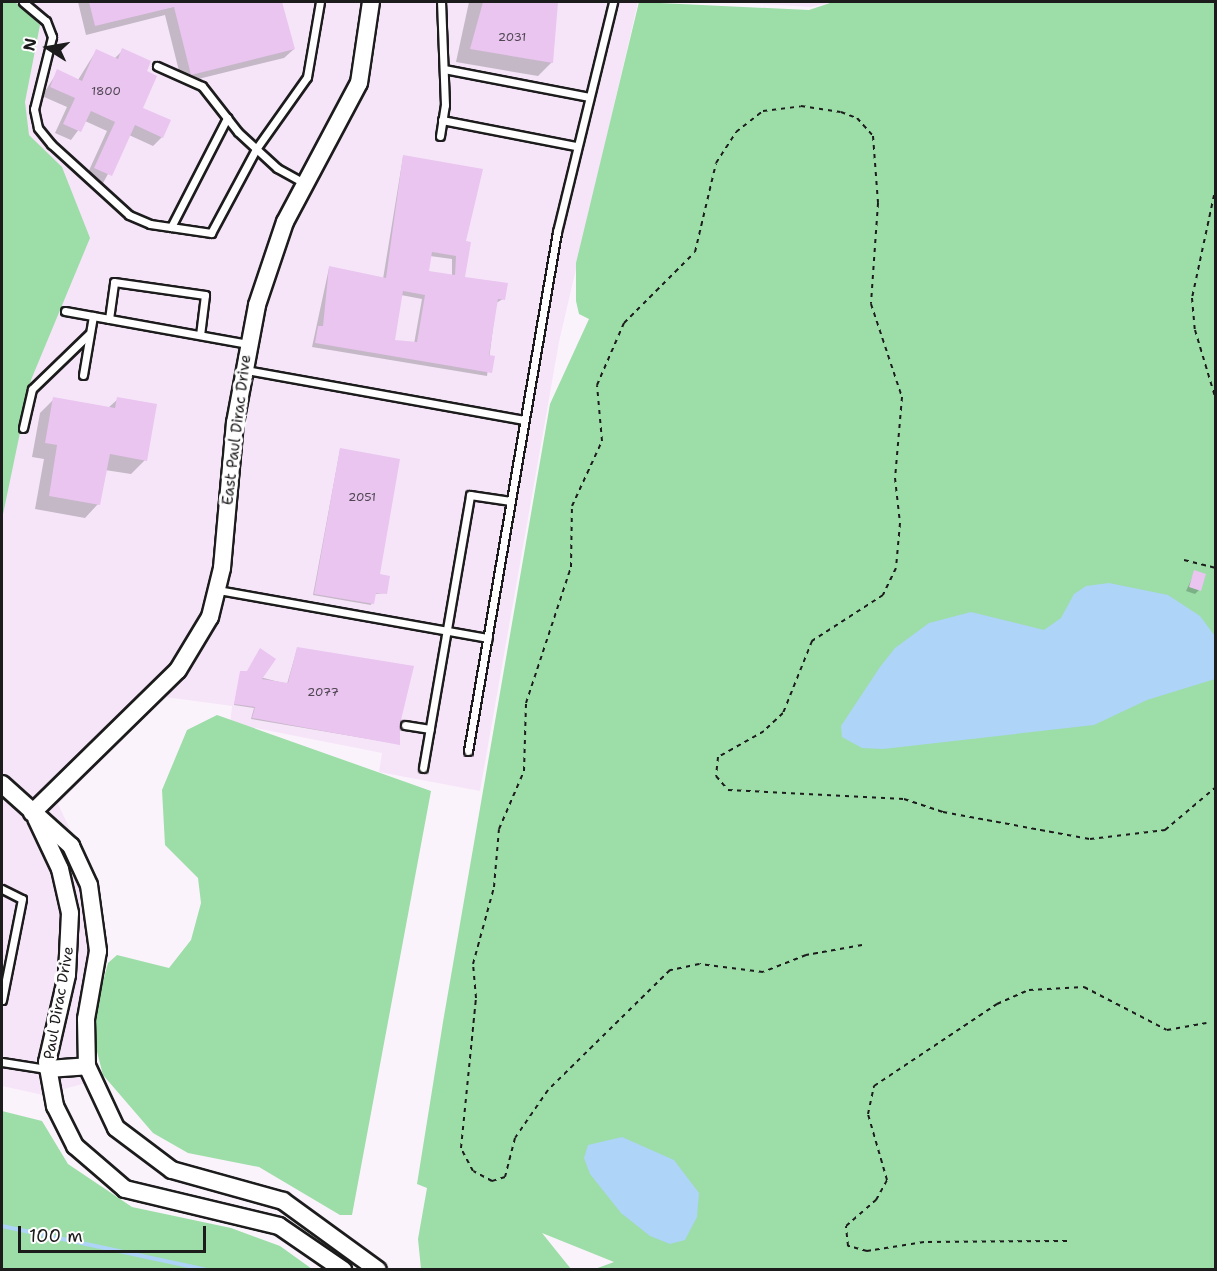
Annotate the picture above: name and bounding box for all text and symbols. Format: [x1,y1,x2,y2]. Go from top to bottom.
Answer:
north arrow [18,18,78,78]
house number: 2031 [498,31,526,45]
text: N [18,36,41,53]
house number: 1800 [91,85,121,99]
street label: East Paul Dirac Drive [219,354,255,506]
house number: 2051 [348,491,376,505]
house number: 2077 [307,686,339,700]
street label: Paul Dirac Drive [40,945,78,1061]
scale bar [21,1214,208,1252]
text: 100 m [29,1224,83,1248]

